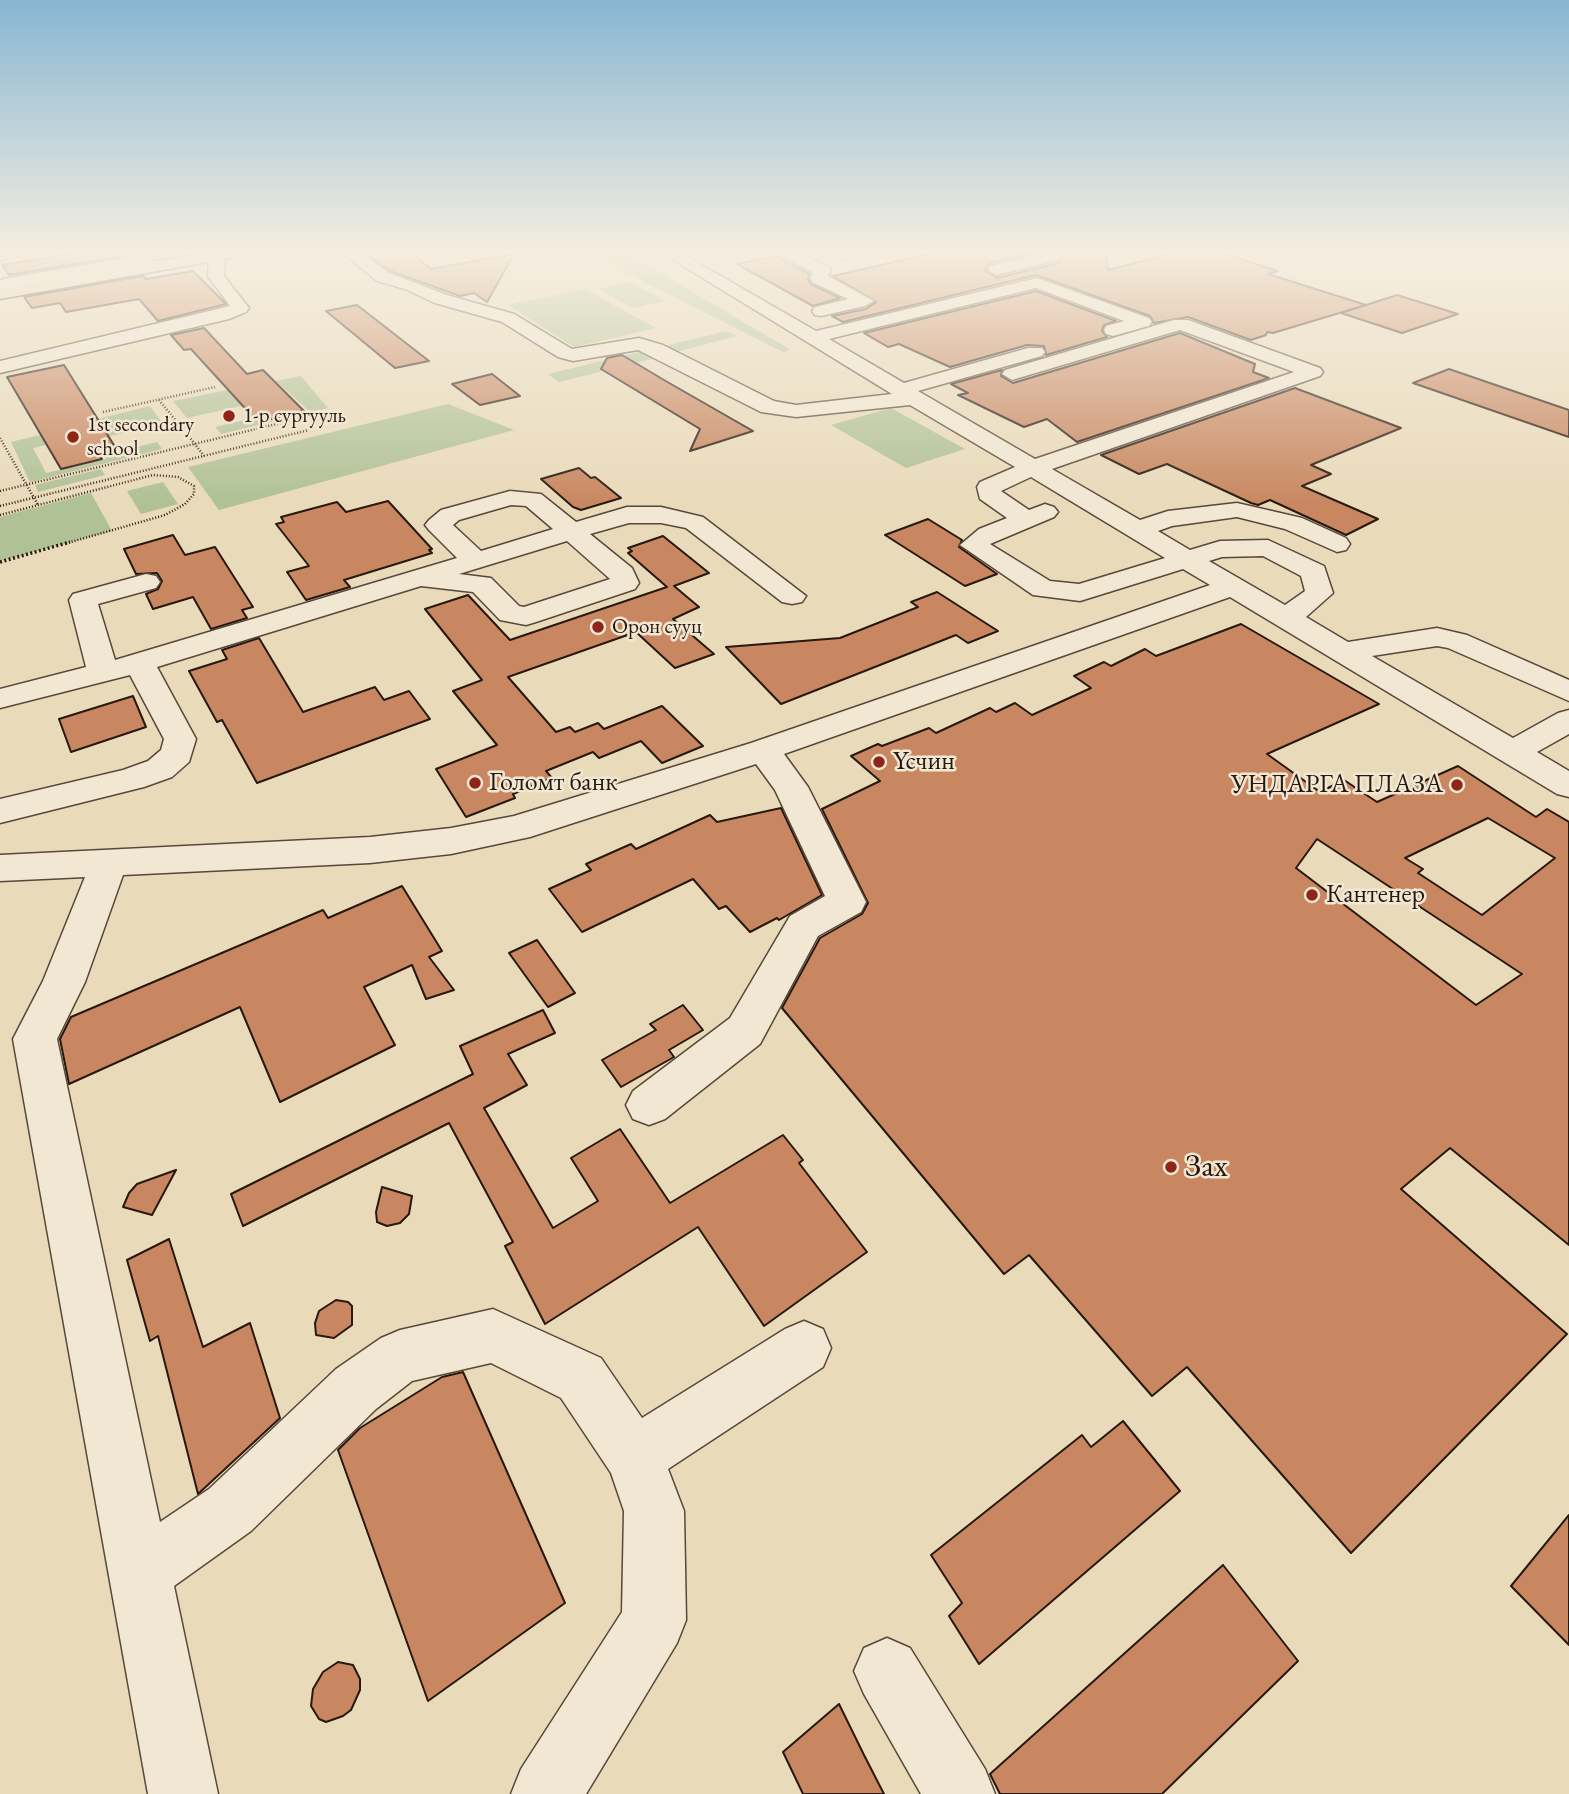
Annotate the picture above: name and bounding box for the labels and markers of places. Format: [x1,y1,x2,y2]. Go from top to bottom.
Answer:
place label: 1-р сургууль [243,403,346,429]
marker: 1-р сургууль [221,408,237,424]
place label: 1st secondary school [87,412,194,462]
marker: 1st secondary school [65,429,81,445]
place label: Орон сууц [612,614,702,640]
marker: Орон сууц [590,619,606,635]
place label: Үсчин [893,746,955,778]
marker: Үсчин [871,754,887,770]
place label: Голомт банк [489,767,618,799]
place label: УНДАРГА ПЛАЗА [1231,769,1443,801]
marker: Голомт банк [467,775,483,791]
marker: УНДАРГА ПЛАЗА [1449,777,1465,793]
place label: Кантенер [1326,879,1425,911]
marker: Кантенер [1304,887,1320,903]
place label: Зах [1185,1148,1228,1186]
marker: Зах [1163,1159,1179,1175]

